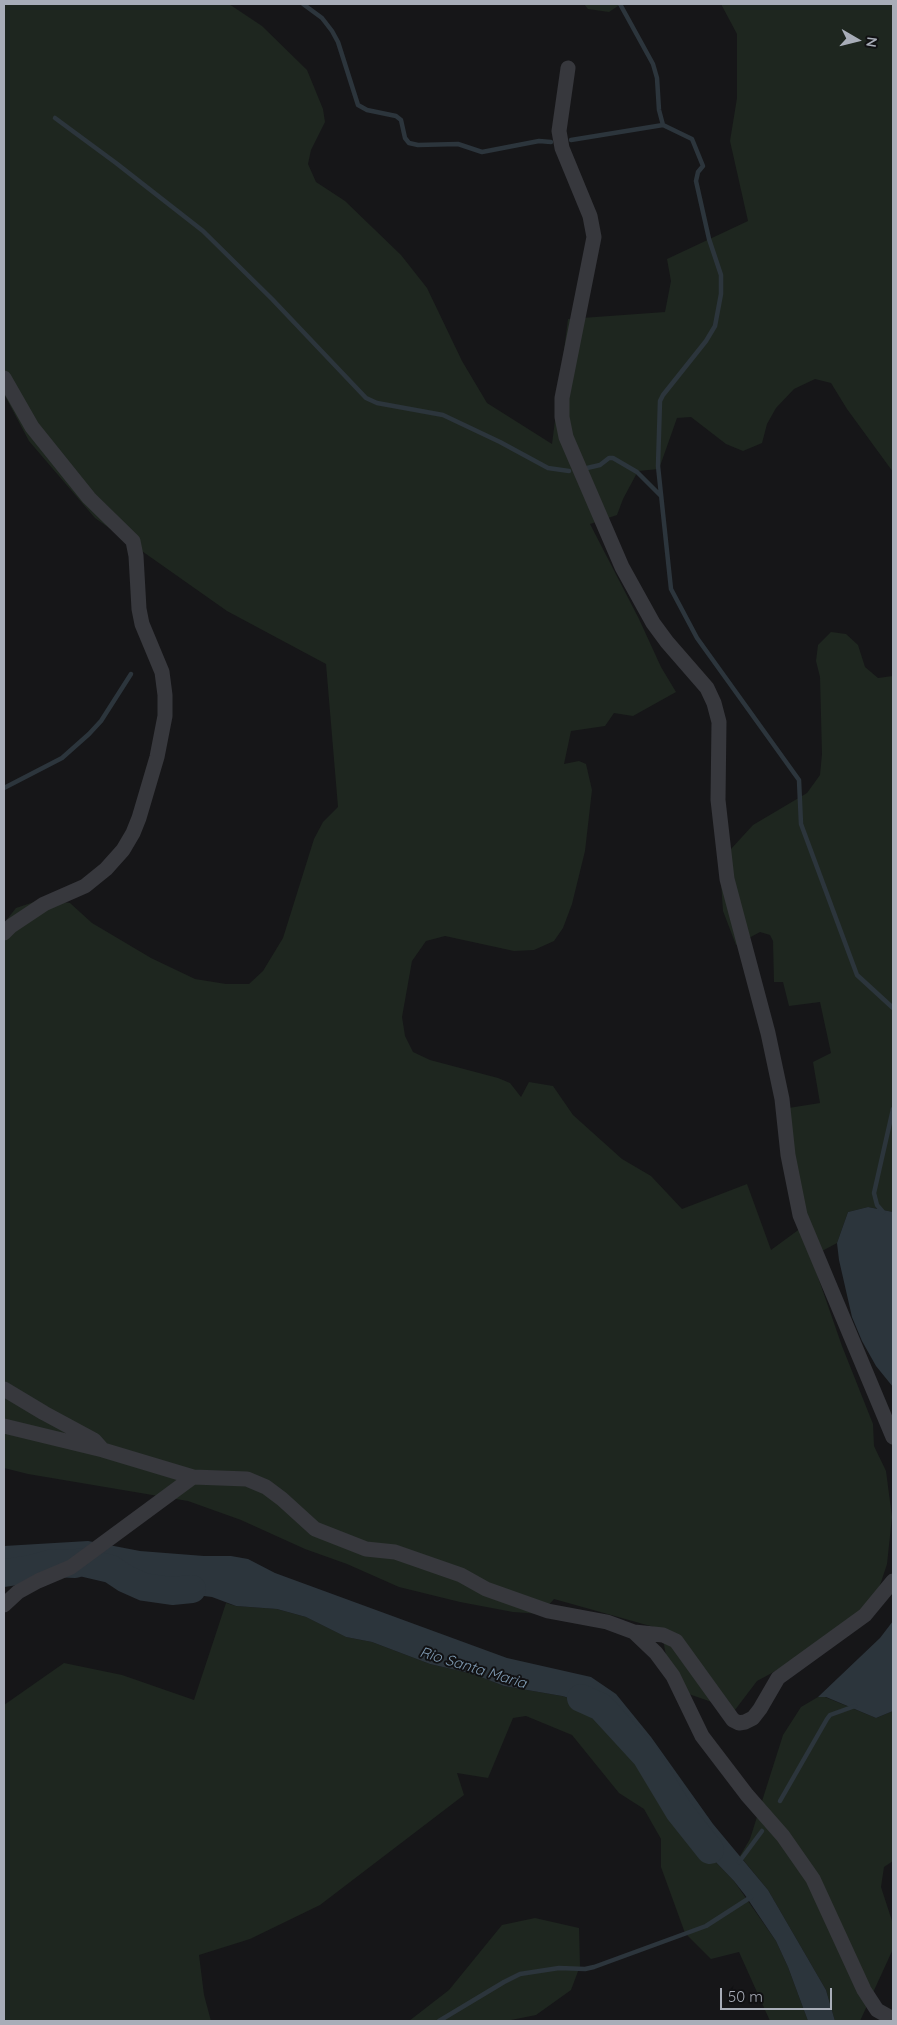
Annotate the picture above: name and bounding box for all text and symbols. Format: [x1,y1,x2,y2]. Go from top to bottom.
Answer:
north arrow [832,15,882,65]
text: N [862,36,881,48]
water label: Rio Santa Maria [418,1643,528,1693]
scale bar [722,1978,834,2010]
text: 50 m [728,1987,763,2006]

